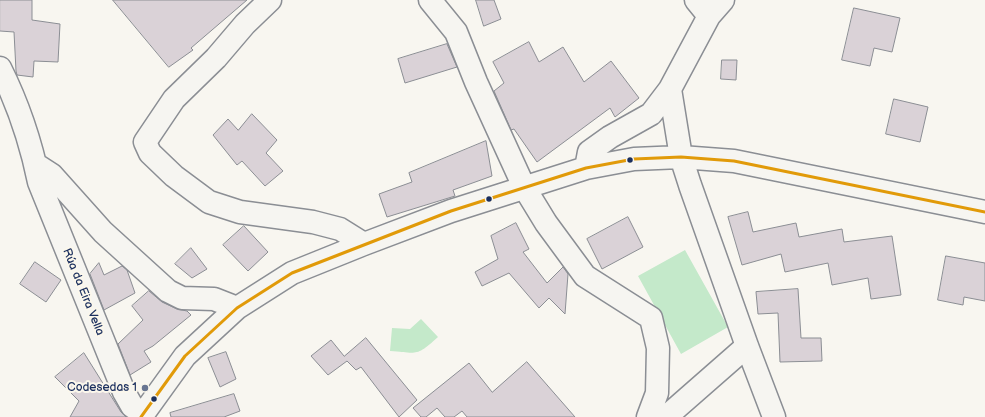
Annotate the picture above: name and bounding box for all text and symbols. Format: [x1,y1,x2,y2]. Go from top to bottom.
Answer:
unlabelled marker [625,155,635,165]
unlabelled marker [484,194,494,204]
street label: Rúa da Eira Vella [59,246,107,338]
place label: Codesedas 1 [67,381,137,395]
marker: Codesedas 1 [140,383,150,393]
unlabelled marker [149,394,159,404]

